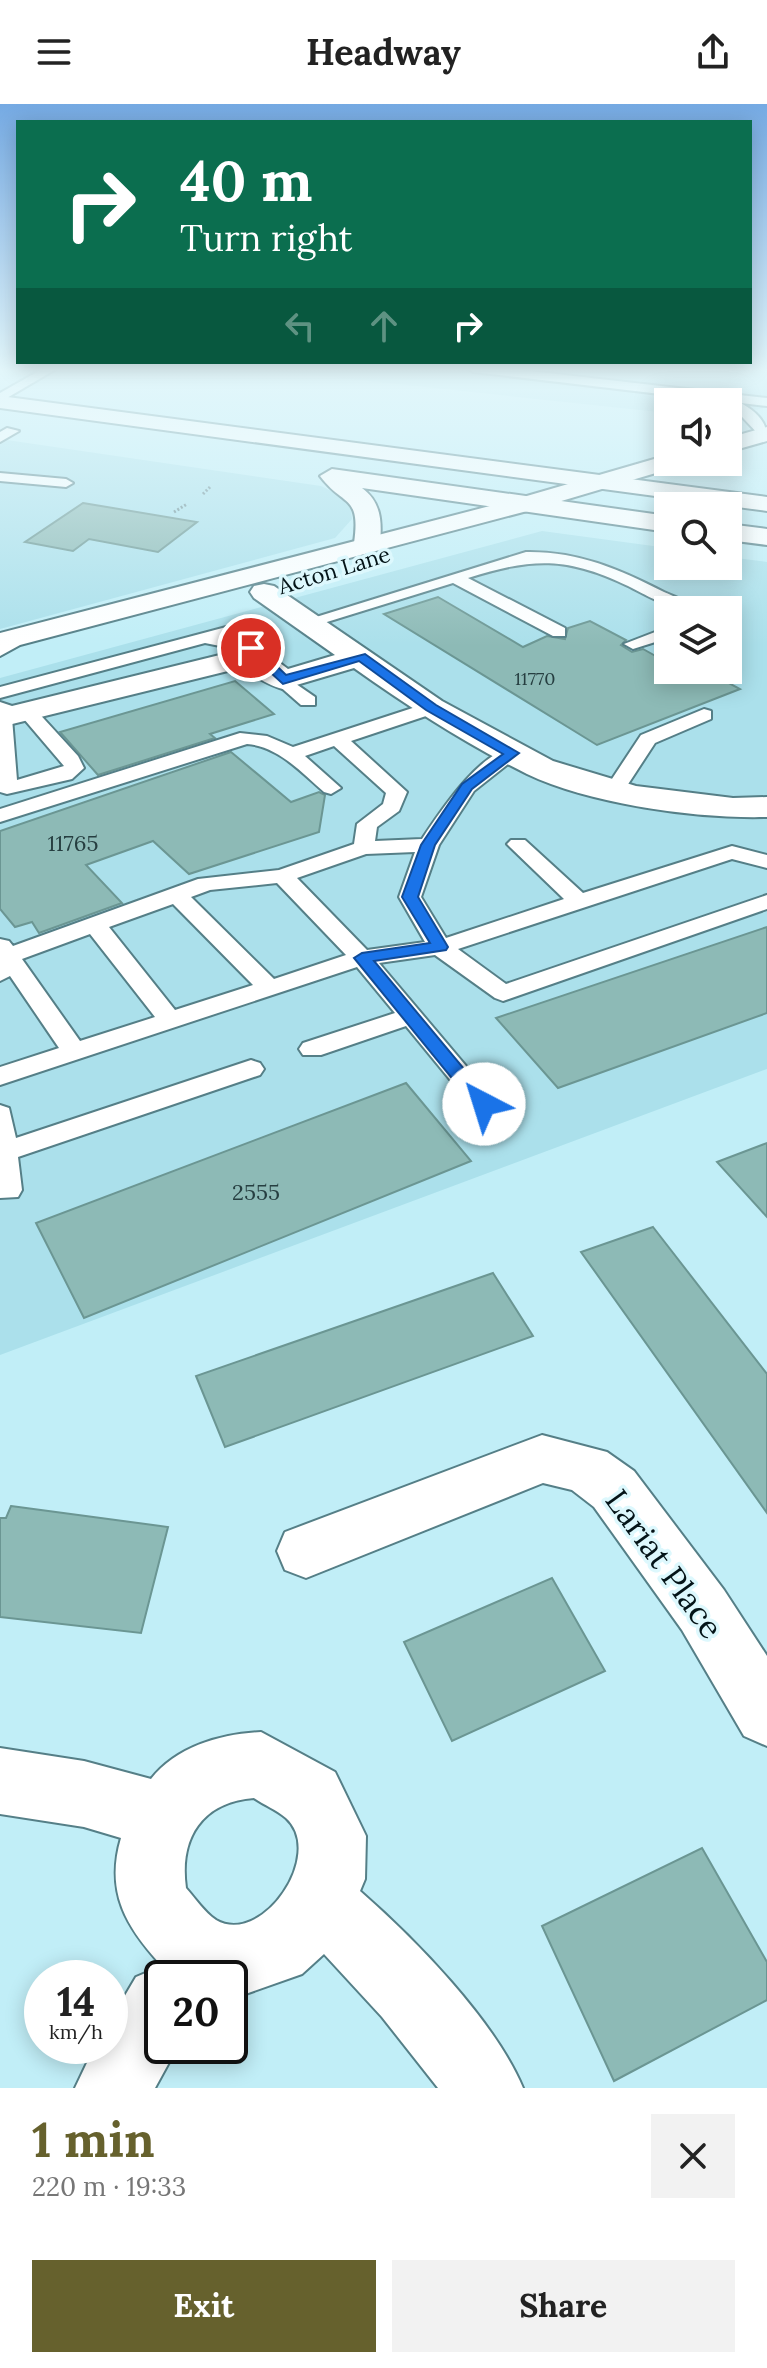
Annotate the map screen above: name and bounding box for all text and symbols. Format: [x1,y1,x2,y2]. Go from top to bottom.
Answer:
text: Headway [306,29,461,75]
icon: menu [32,30,76,74]
icon: share [691,30,735,74]
text: 40 m [180,145,313,216]
icon: right [48,152,152,256]
text: Turn right [180,215,353,261]
icon: left [278,304,322,348]
icon: ahead [362,304,406,348]
icon: right [446,304,490,348]
map controls [654,388,742,684]
button: sound [654,388,742,476]
button: search [654,492,742,580]
street label: Acton Lane [274,540,393,601]
button: layers [654,596,742,684]
pin [217,614,285,682]
icon: arrive [229,626,273,670]
house number: 11770 [515,667,555,690]
house number: 11765 [48,829,98,857]
position arrow [442,1062,526,1146]
house number: 2555 [232,1178,280,1206]
street label: Lariat Place [597,1481,732,1646]
speed limit sign: 20 [144,1960,248,2064]
text: 14 [57,1976,95,2027]
text: km/h [49,2019,103,2044]
text: 1 min [32,2109,155,2170]
button: close [651,2114,735,2198]
text: 220 m · 19:33 [32,2170,186,2203]
button: Exit [32,2260,376,2352]
button: Share [392,2260,735,2352]

